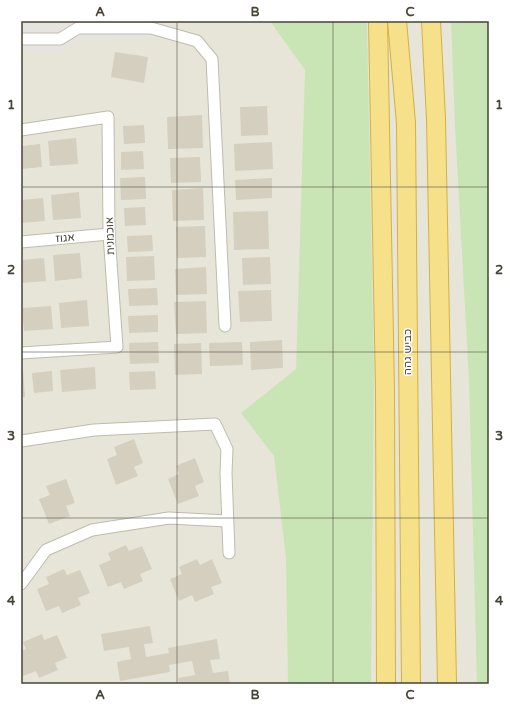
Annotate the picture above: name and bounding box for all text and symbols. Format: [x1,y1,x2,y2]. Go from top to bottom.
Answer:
text: A [95,4,105,20]
text: B [250,4,260,20]
text: C [405,4,415,20]
text: 1 [7,97,15,113]
text: 1 [495,97,503,113]
street label: אוכמנית [103,217,117,255]
street label: אגוז [55,231,75,245]
text: 2 [7,262,15,278]
text: 2 [495,262,503,278]
street label: כביש גהה [401,329,414,375]
text: 3 [7,428,15,444]
text: 3 [495,428,503,444]
text: 4 [7,593,16,609]
text: 4 [495,593,504,609]
text: A [95,687,105,703]
text: B [250,687,260,703]
text: C [405,687,415,703]

